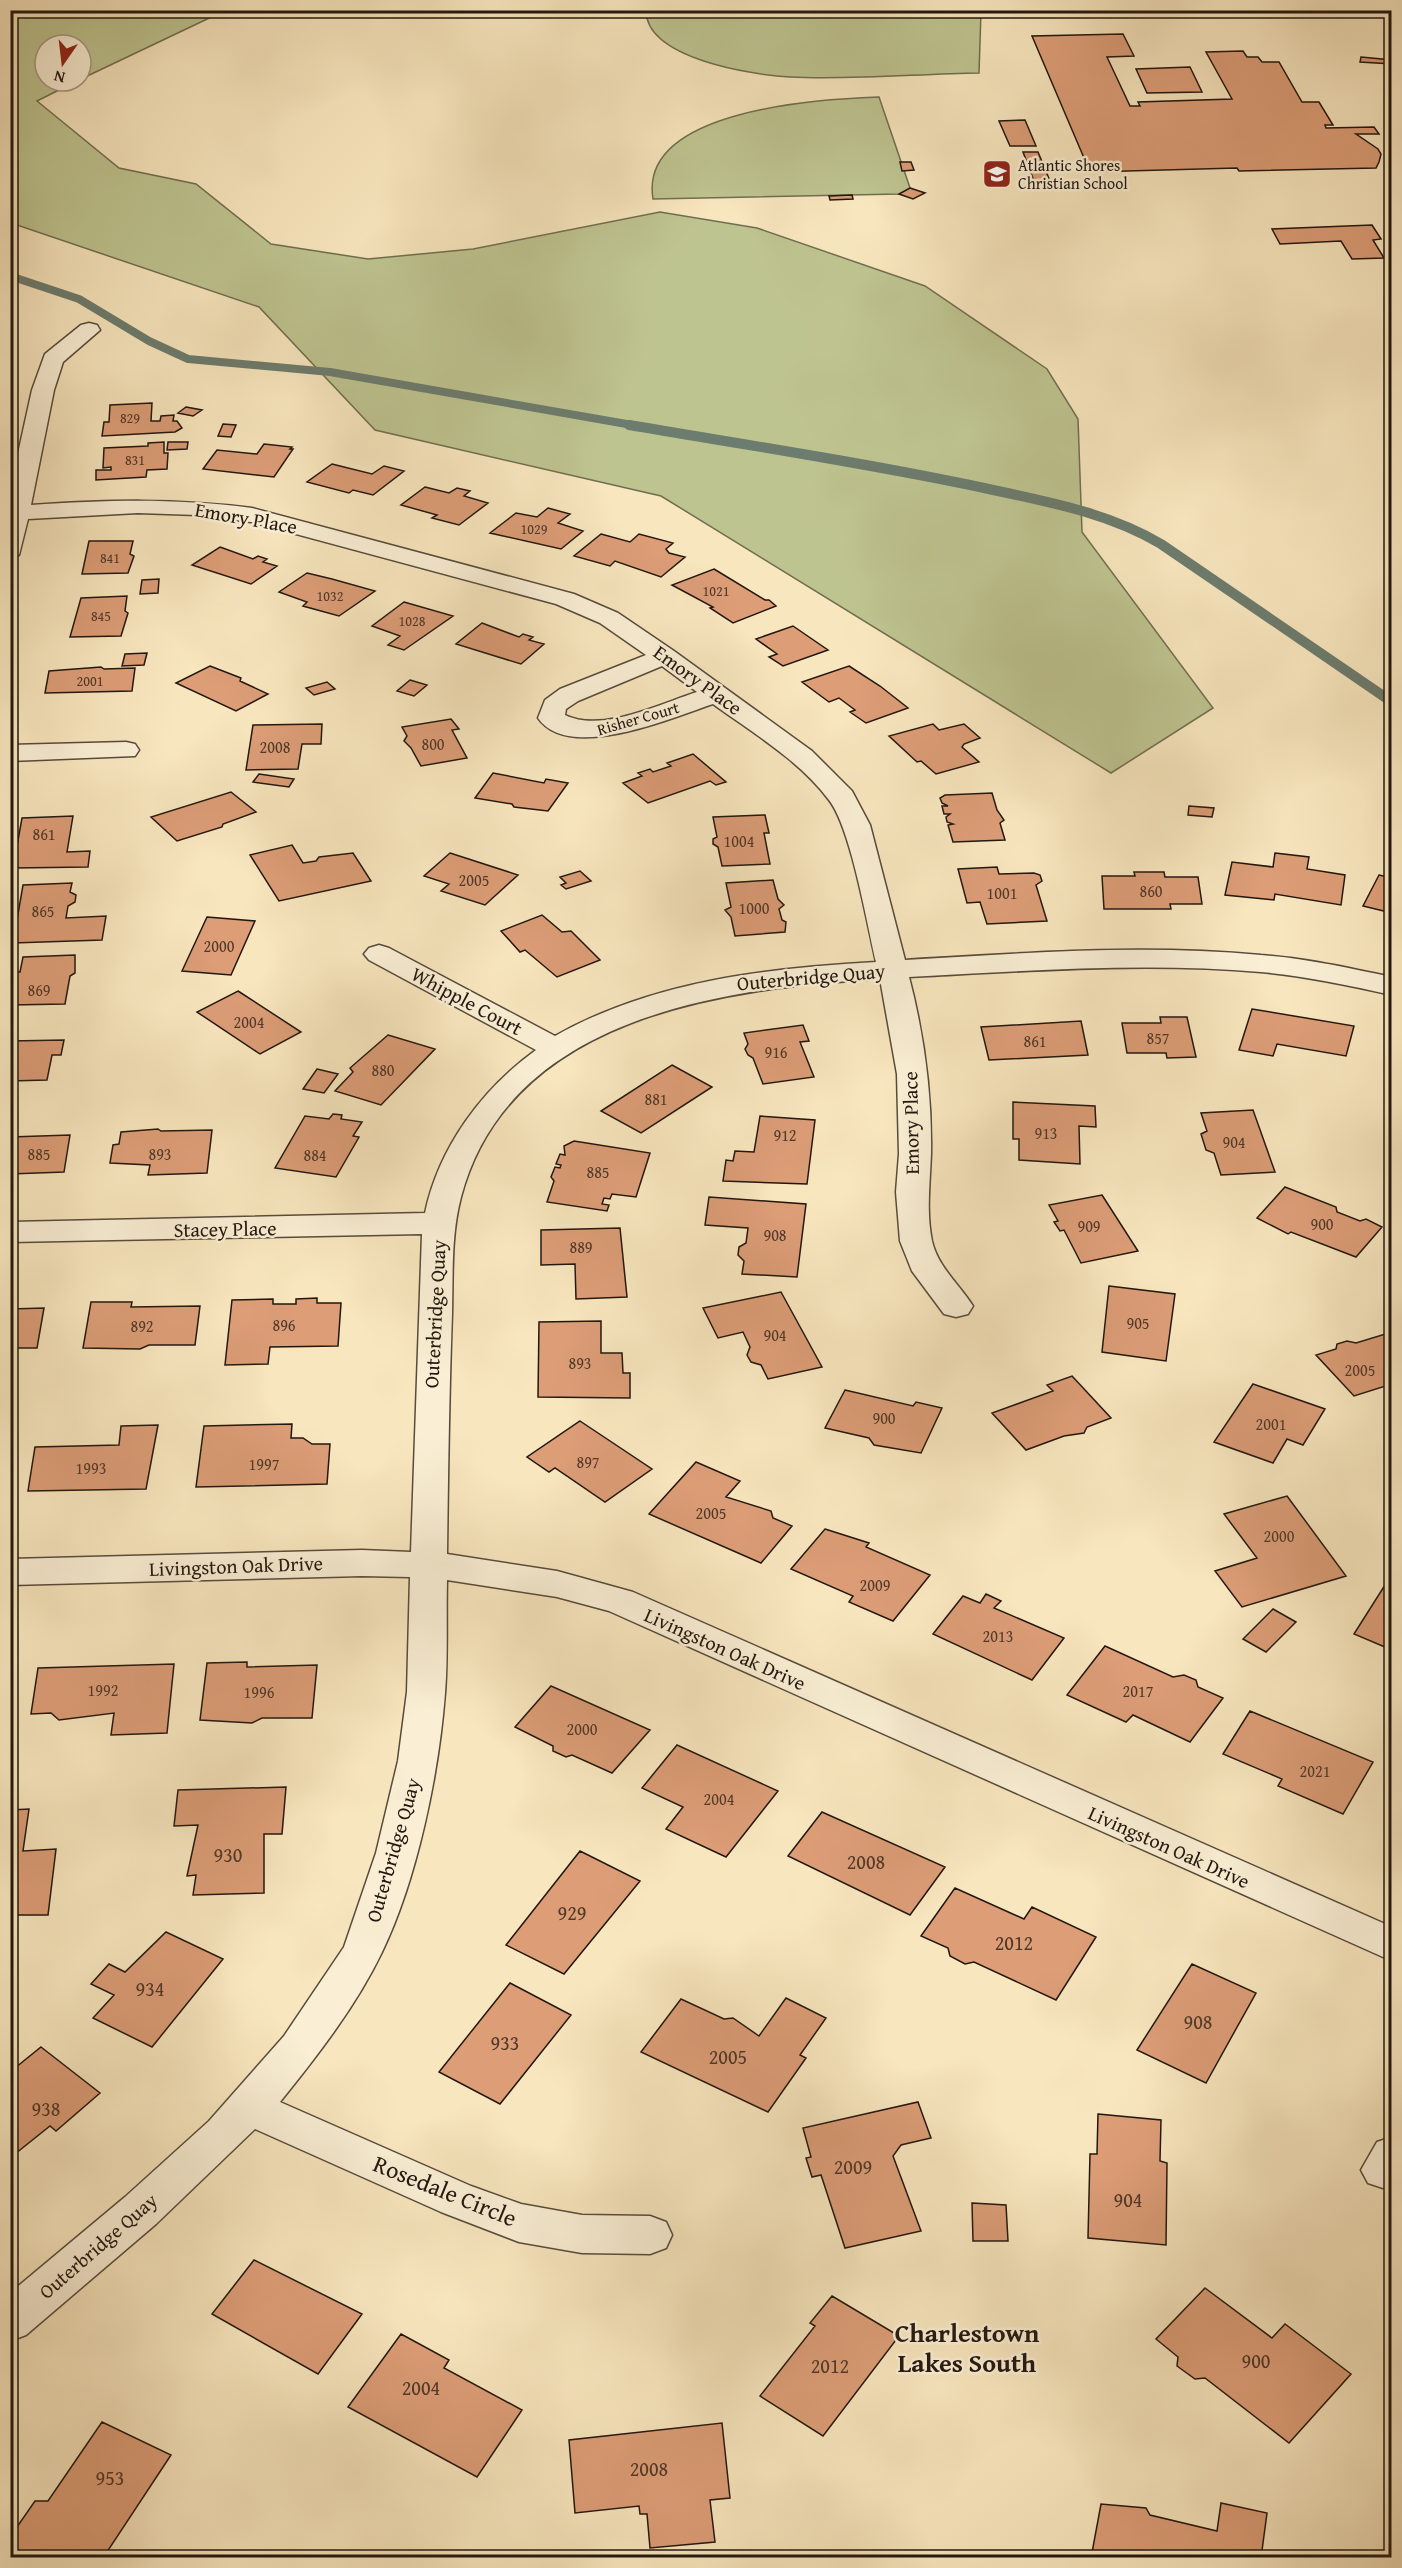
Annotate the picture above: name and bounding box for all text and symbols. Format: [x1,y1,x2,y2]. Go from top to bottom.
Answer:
north arrow [33,33,93,93]
text: N [51,65,67,90]
place label: Atlantic Shores Christian School [1018,153,1128,195]
school or university icon: Atlantic Shores Christian School [981,158,1013,190]
house number: 829 [120,408,140,428]
house number: 831 [125,450,145,470]
street label: Emory Place [193,494,299,541]
house number: 1029 [521,519,548,539]
house number: 841 [100,548,120,568]
house number: 1021 [703,581,729,601]
house number: 1032 [317,586,343,606]
house number: 845 [91,606,111,626]
house number: 1028 [399,611,426,631]
street label: Emory Place [648,637,749,722]
house number: 2001 [77,671,103,691]
street label: Risher Court [594,695,682,741]
house number: 800 [421,732,445,756]
house number: 2008 [260,735,291,759]
house number: 861 [32,822,56,846]
house number: 1004 [724,829,755,853]
house number: 2005 [459,868,489,892]
house number: 860 [1139,879,1163,903]
house number: 1001 [987,881,1017,905]
house number: 1000 [739,896,770,920]
house number: 865 [31,899,55,923]
house number: 2000 [204,934,235,958]
street label: Outerbridge Quay [736,956,886,997]
street label: Whipple Court [407,959,528,1042]
house number: 869 [27,978,51,1002]
house number: 2004 [234,1010,265,1034]
house number: 857 [1146,1026,1170,1050]
house number: 861 [1023,1029,1047,1053]
house number: 916 [764,1040,788,1064]
house number: 880 [371,1058,395,1082]
street label: Emory Place [895,1071,926,1175]
house number: 881 [644,1087,668,1111]
house number: 913 [1034,1121,1058,1145]
house number: 912 [773,1123,797,1147]
house number: 904 [1222,1130,1246,1154]
house number: 885 [27,1142,51,1166]
house number: 893 [148,1142,172,1166]
house number: 884 [303,1143,327,1167]
house number: 885 [586,1160,610,1184]
house number: 900 [1310,1212,1334,1236]
street label: Stacey Place [173,1213,277,1244]
house number: 909 [1077,1214,1101,1238]
house number: 908 [763,1223,787,1247]
house number: 889 [569,1235,593,1259]
street label: Outerbridge Quay [416,1239,453,1389]
house number: 905 [1126,1311,1150,1335]
house number: 896 [272,1313,296,1337]
house number: 892 [130,1314,154,1338]
house number: 904 [763,1323,787,1347]
house number: 893 [568,1351,592,1375]
house number: 2005 [1345,1358,1375,1382]
house number: 900 [872,1406,896,1430]
house number: 2001 [1256,1412,1286,1436]
house number: 897 [576,1450,600,1474]
house number: 1997 [249,1452,280,1476]
house number: 1993 [76,1456,106,1480]
house number: 2005 [696,1501,726,1525]
house number: 2000 [1264,1524,1295,1548]
street label: Livingston Oak Drive [149,1548,323,1583]
house number: 2009 [860,1573,891,1597]
street label: Livingston Oak Drive [640,1600,811,1697]
house number: 2013 [983,1624,1013,1648]
house number: 1992 [88,1678,118,1702]
house number: 2017 [1123,1679,1154,1703]
house number: 1996 [244,1680,275,1704]
house number: 2000 [567,1717,598,1741]
house number: 2021 [1300,1759,1330,1783]
street label: Outerbridge Quay [358,1774,427,1925]
house number: 2004 [704,1787,735,1811]
street label: Livingston Oak Drive [1084,1798,1255,1895]
house number: 930 [214,1840,242,1869]
house number: 2008 [847,1847,885,1876]
house number: 929 [558,1898,586,1927]
house number: 2012 [995,1928,1033,1957]
house number: 934 [136,1974,164,2003]
house number: 908 [1184,2007,1212,2036]
house number: 933 [491,2028,519,2057]
house number: 2005 [709,2042,747,2071]
house number: 938 [32,2094,60,2123]
street label: Rosedale Circle [368,2146,522,2235]
house number: 2009 [834,2152,872,2181]
house number: 904 [1114,2185,1142,2214]
street label: Outerbridge Quay [32,2186,163,2305]
district label: Charlestown Lakes South [895,2313,1040,2382]
house number: 900 [1242,2346,1270,2375]
house number: 2012 [811,2351,849,2380]
house number: 2004 [402,2373,440,2402]
house number: 2008 [630,2454,668,2483]
house number: 953 [96,2463,124,2492]

